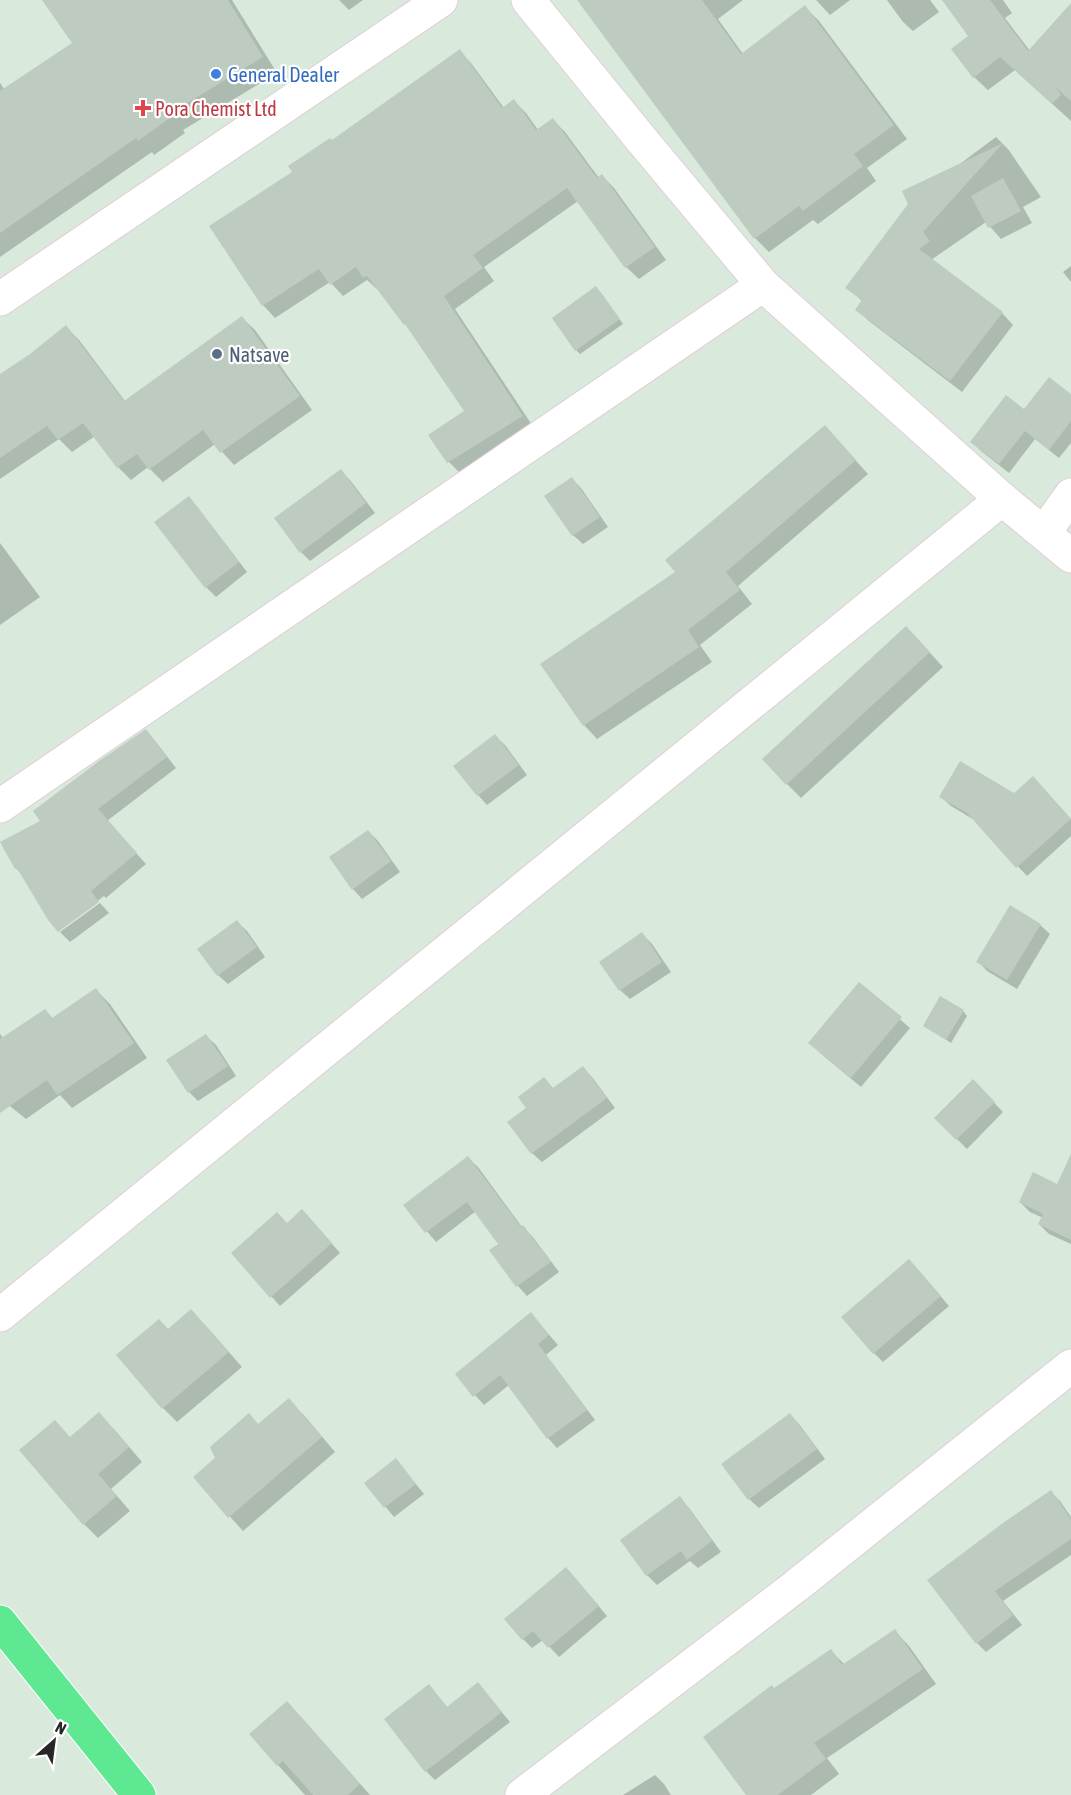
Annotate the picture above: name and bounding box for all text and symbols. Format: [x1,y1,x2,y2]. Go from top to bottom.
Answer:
place label: General Dealer [228,63,340,86]
marker: General Dealer [209,67,223,81]
place label: Pora Chemist Ltd [155,97,277,120]
marker: Pora Chemist Ltd [136,101,150,115]
place label: Natsave [229,343,289,366]
marker: Natsave [210,347,224,361]
north arrow [24,1711,84,1771]
text: N [53,1718,69,1738]

